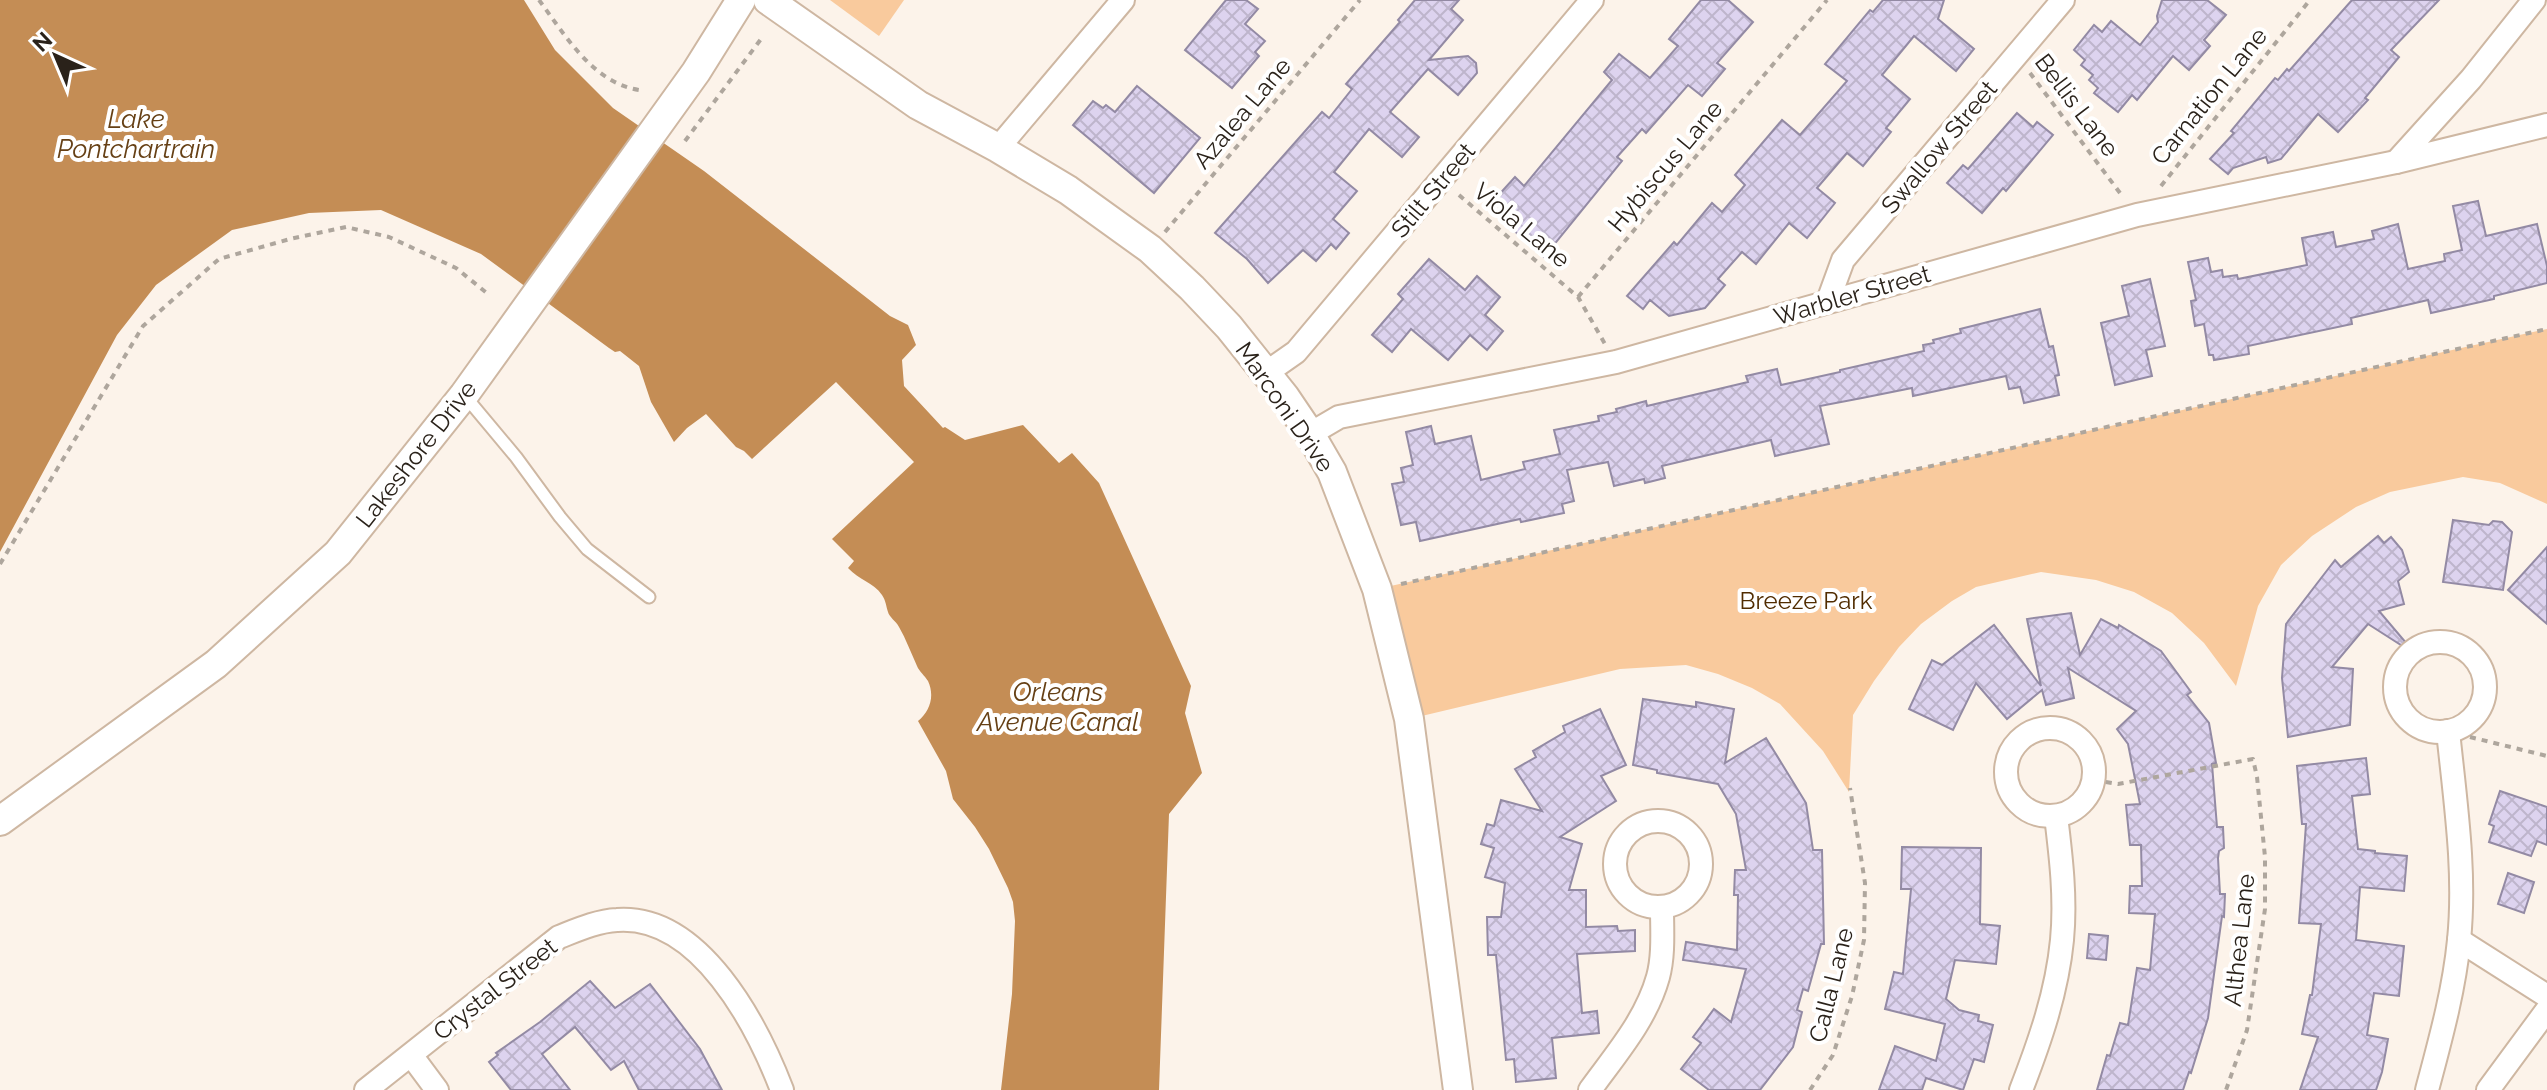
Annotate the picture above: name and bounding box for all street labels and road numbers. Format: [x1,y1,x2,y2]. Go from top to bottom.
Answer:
street label: Carnation Lane [2145,22,2273,170]
street label: Bellis Lane [2029,48,2125,162]
street label: Azalea Lane [1187,52,1297,174]
street label: Swallow Street [1875,75,2003,219]
street label: Hybiscus Lane [1602,94,1728,238]
street label: Stilt Street [1385,137,1481,243]
street label: Viola Lane [1468,176,1576,274]
street label: Warbler Street [1770,259,1934,331]
street label: Marconi Drive [1230,336,1340,478]
street label: Lakeshore Drive [350,375,482,533]
street label: Althea Lane [2218,872,2260,1008]
street label: Calla Lane [1803,925,1859,1045]
street label: Crystal Street [427,932,563,1046]

